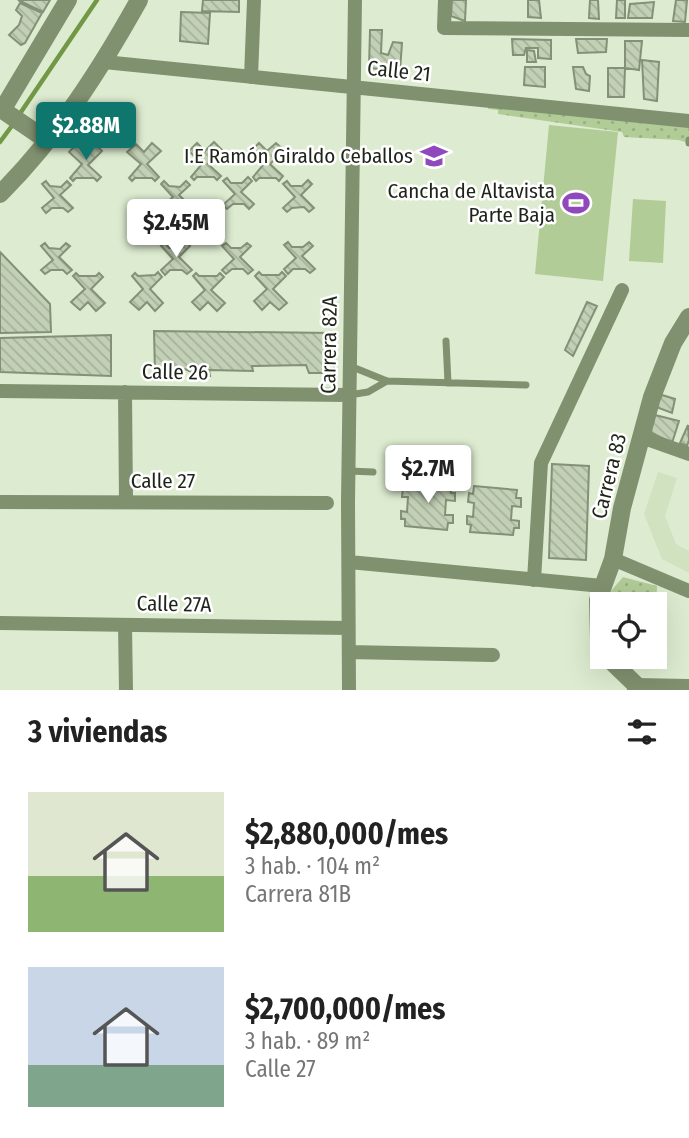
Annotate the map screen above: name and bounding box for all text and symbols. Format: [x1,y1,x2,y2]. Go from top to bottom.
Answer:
street label: Calle 21 [366,55,432,87]
pin: $2.88M [29,102,143,162]
text: $2.88M [52,111,120,139]
school or university icon: I.E Ramón Giraldo Ceballos [419,141,449,171]
place label: I.E Ramón Giraldo Ceballos [184,143,413,169]
place label: Cancha de Altavista Parte Baja [387,178,555,228]
sports icon: Cancha de Altavista Parte Baja [561,188,591,218]
pin: $2.45M [119,200,233,259]
text: $2.45M [143,208,209,236]
street label: Carrera 82A [315,296,343,394]
street label: Calle 26 [142,358,208,386]
street label: Carrera 83 [586,431,632,521]
pin: $2.7M [379,446,477,505]
text: $2.7M [401,454,455,482]
street label: Calle 27 [131,468,195,494]
street label: Calle 27A [136,590,212,618]
map controls [590,592,667,669]
button: locate [590,592,667,669]
icon: filters [623,713,661,751]
text: 3 viviendas [28,714,167,750]
text: $2,880,000/mes [245,816,448,852]
icon: home [84,820,168,904]
text: 3 hab. · 104 m² [245,852,380,880]
text: Carrera 81B [245,880,351,908]
text: $2,700,000/mes [245,991,445,1027]
icon: home [84,995,168,1079]
text: 3 hab. · 89 m² [245,1027,370,1055]
text: Calle 27 [245,1055,316,1083]

